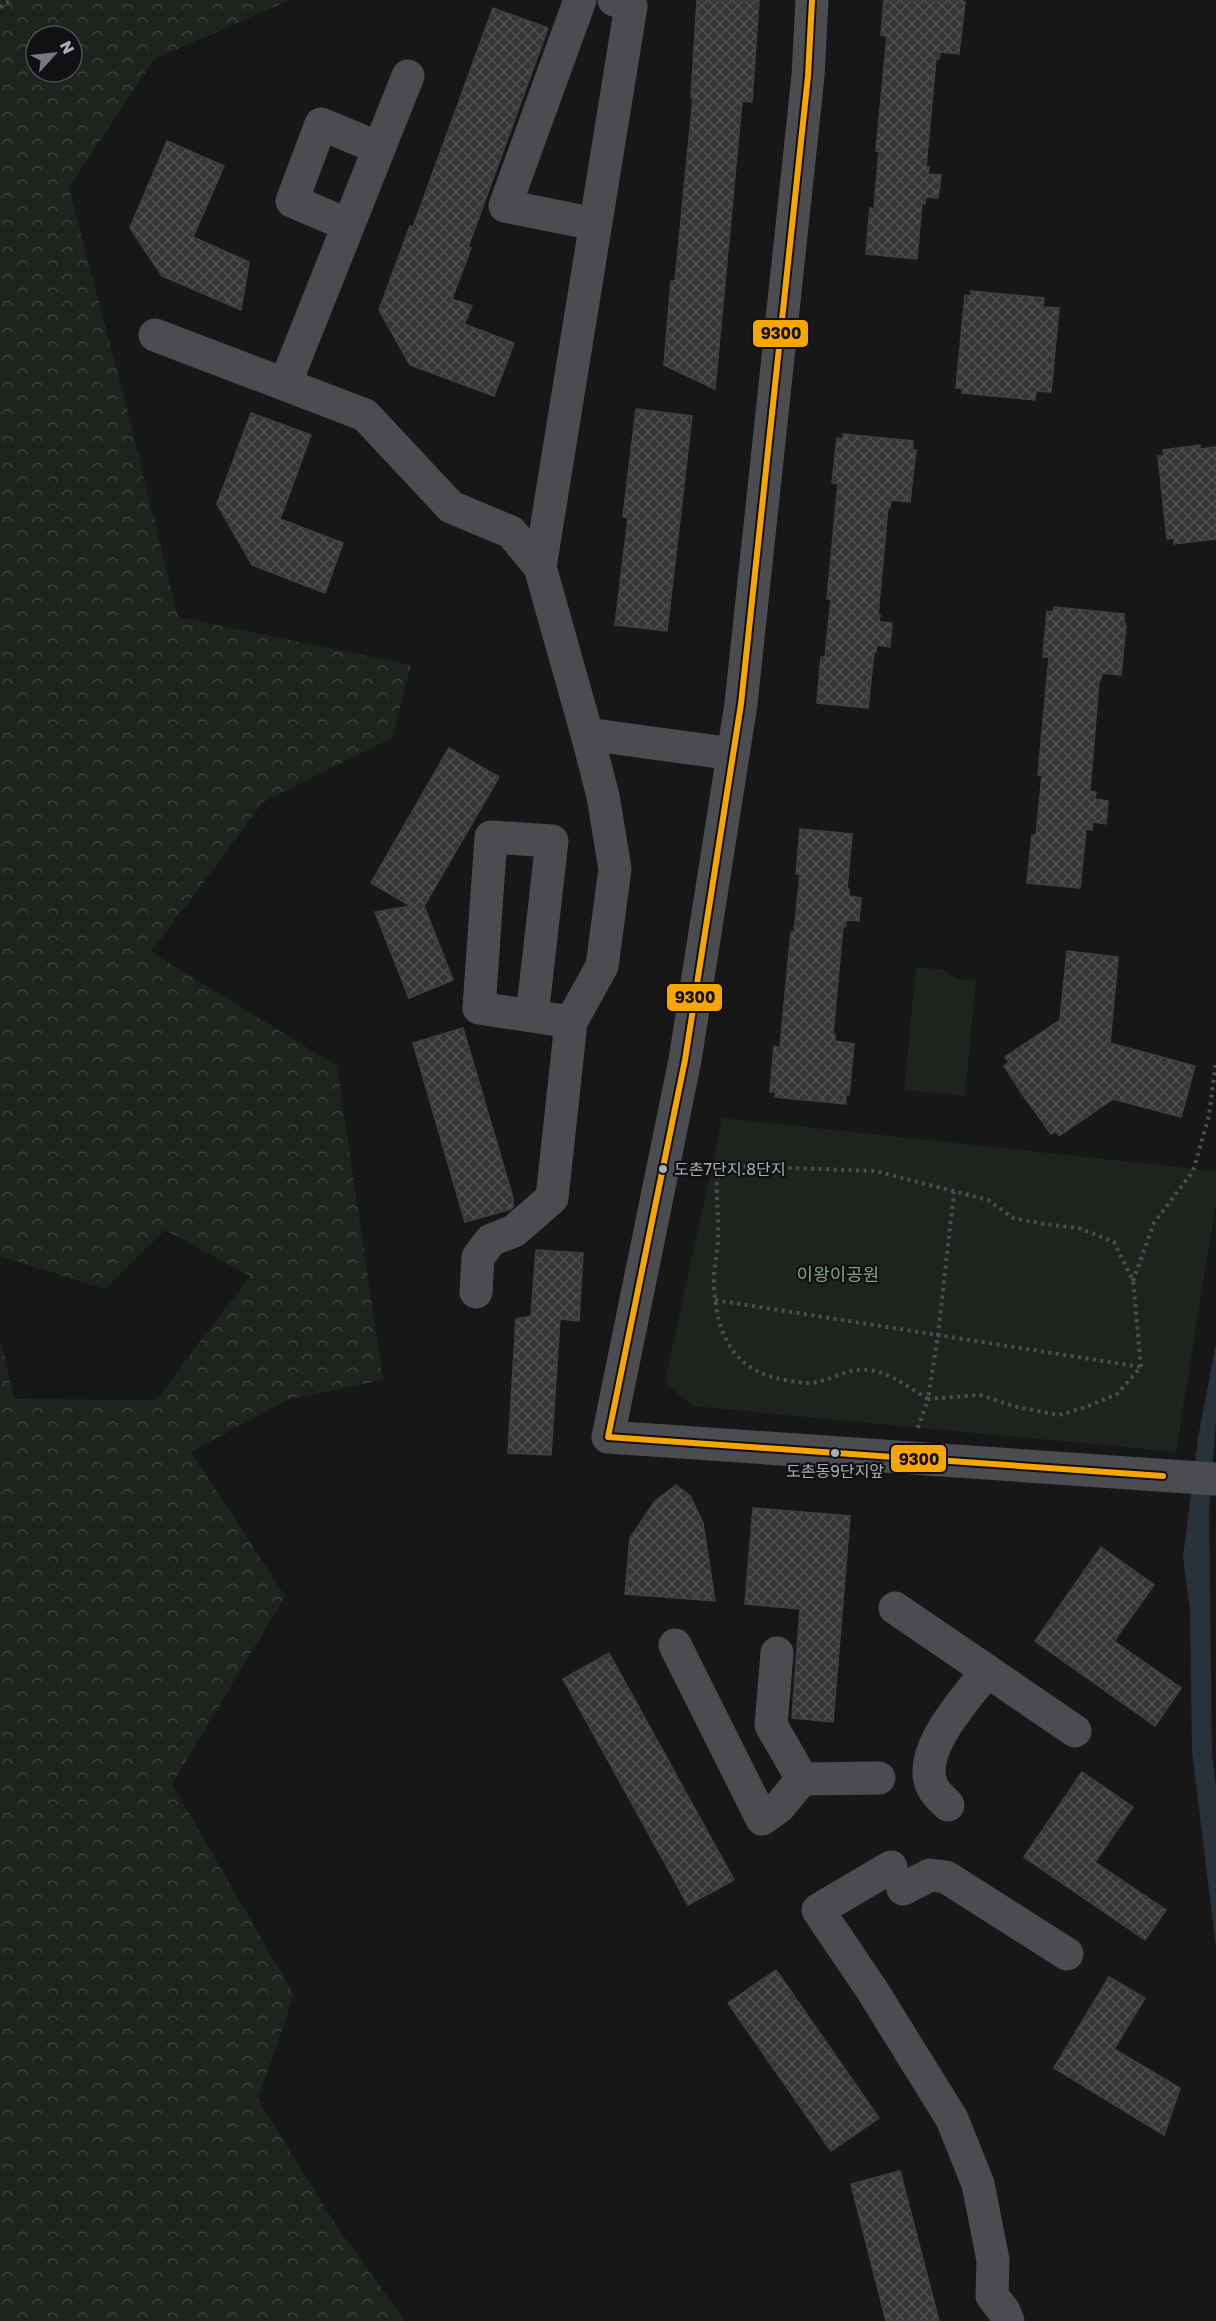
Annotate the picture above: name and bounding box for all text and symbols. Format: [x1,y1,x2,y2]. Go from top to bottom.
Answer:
north arrow [24,24,84,84]
text: N [56,37,79,57]
line badge: 9300 [752,319,809,348]
text: 9300 [761,323,801,343]
line badge: 9300 [666,983,723,1012]
text: 9300 [675,987,715,1007]
place label: 도촌7단지.8단지 [674,1159,785,1179]
marker: 도촌7단지.8단지 [657,1163,669,1175]
park label: 이왕이공원 [797,1263,879,1285]
line badge: 9300 [890,1444,947,1473]
marker: 도촌동9단지앞 [829,1447,841,1459]
text: 9300 [899,1449,939,1469]
place label: 도촌동9단지앞 [786,1461,884,1481]

